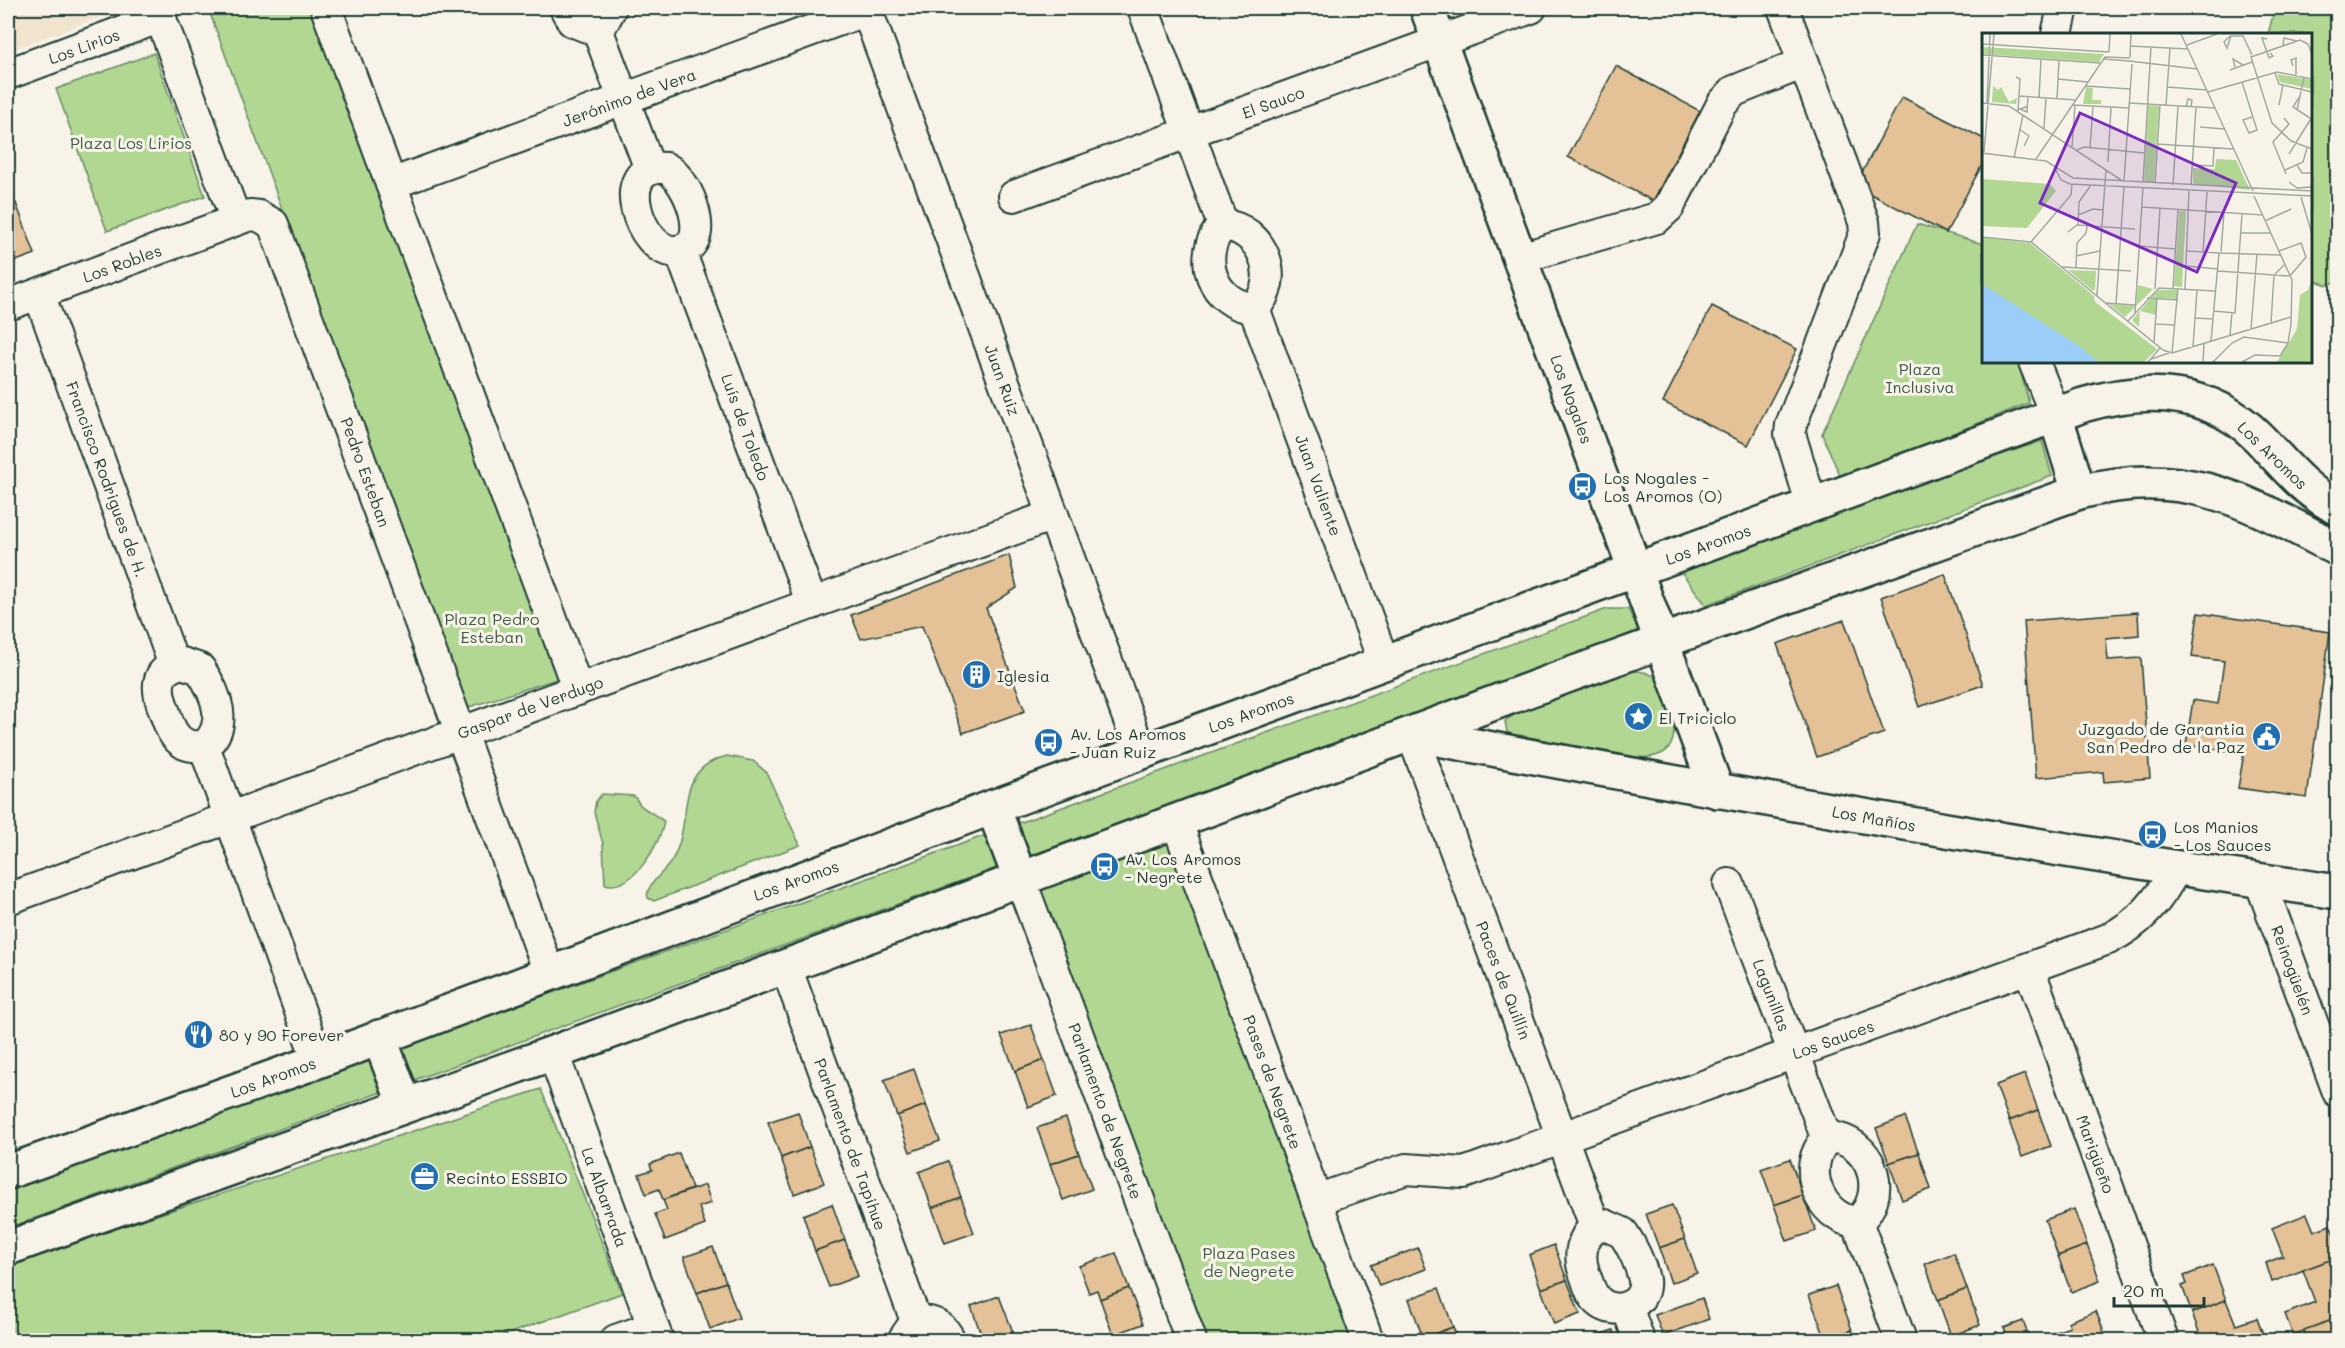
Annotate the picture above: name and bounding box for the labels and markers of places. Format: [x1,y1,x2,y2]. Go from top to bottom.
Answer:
place label: Los Nogales - Los Aromos (O) [1604,467,1722,506]
bus stop icon: Los Nogales - Los Aromos (O) [1567,470,1599,502]
building icon: Iglesia [960,659,992,691]
place label: Iglesia [997,665,1050,686]
place icon: El Triciclo [1622,701,1654,733]
place label: El Triciclo [1659,707,1736,728]
place label: Juzgado de Garantia San Pedro de la Paz [2079,718,2245,757]
public building icon: Juzgado de Garantia San Pedro de la Paz [2250,721,2282,753]
place label: Av. Los Aromos - Juan Ruiz [1070,723,1186,762]
bus stop icon: Av. Los Aromos - Juan Ruiz [1033,726,1065,758]
place label: Los Manios - Los Sauces [2174,816,2272,855]
bus stop icon: Los Manios - Los Sauces [2137,819,2169,851]
place label: Av. Los Aromos - Negrete [1125,848,1241,887]
bus stop icon: Av. Los Aromos - Negrete [1088,851,1120,883]
restaurant icon: 80 y 90 Forever [182,1018,214,1050]
place label: 80 y 90 Forever [219,1024,344,1045]
office icon: Recinto ESSBIO [409,1161,441,1193]
place label: Recinto ESSBIO [446,1167,568,1188]

